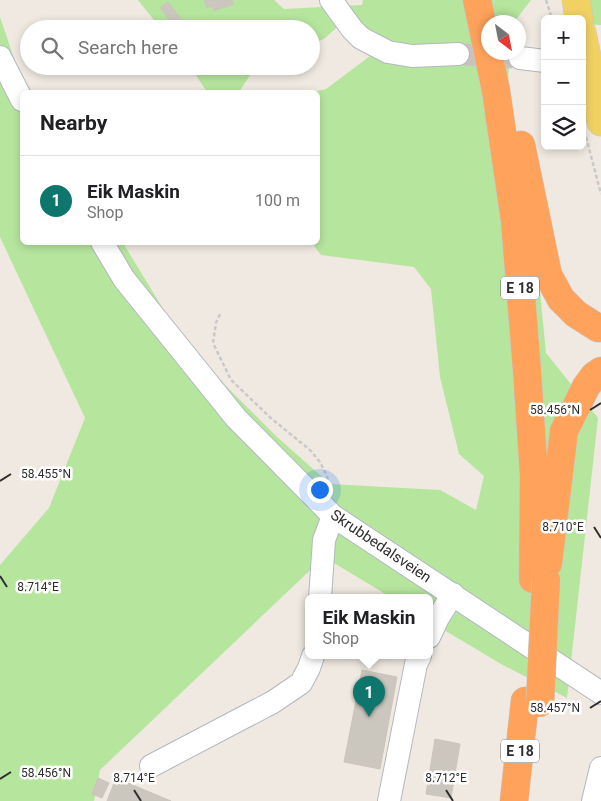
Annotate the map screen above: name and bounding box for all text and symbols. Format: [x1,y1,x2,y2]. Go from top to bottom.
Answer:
north arrow [481,15,526,60]
map controls [541,15,586,150]
button: + [541,15,586,60]
search box [20,20,320,75]
icon: search [38,34,66,62]
text: Search here [78,36,178,59]
button: − [541,60,586,105]
button: layers [541,105,586,150]
text: Nearby [40,111,107,135]
text: Eik Maskin [87,180,180,203]
text: 1 [51,191,61,210]
text: 100 m [255,191,300,210]
text: Shop [87,203,123,222]
road number: E 18 [501,276,539,300]
text: 58.456°N [530,403,580,417]
text: 58.455°N [21,467,71,481]
your location [307,477,333,503]
street label: Skrubbedalsveien [327,506,435,586]
text: 8.710°E [542,520,584,534]
text: 8.714°E [17,580,59,594]
popup [305,594,433,659]
text: Eik Maskin [323,606,415,629]
text: Shop [323,629,359,648]
pin: 1 [353,676,385,717]
text: 58.457°N [530,701,580,715]
road number: E 18 [501,739,539,762]
text: 58.456°N [21,766,71,780]
text: 8.714°E [113,771,155,785]
text: 8.712°E [425,771,467,785]

